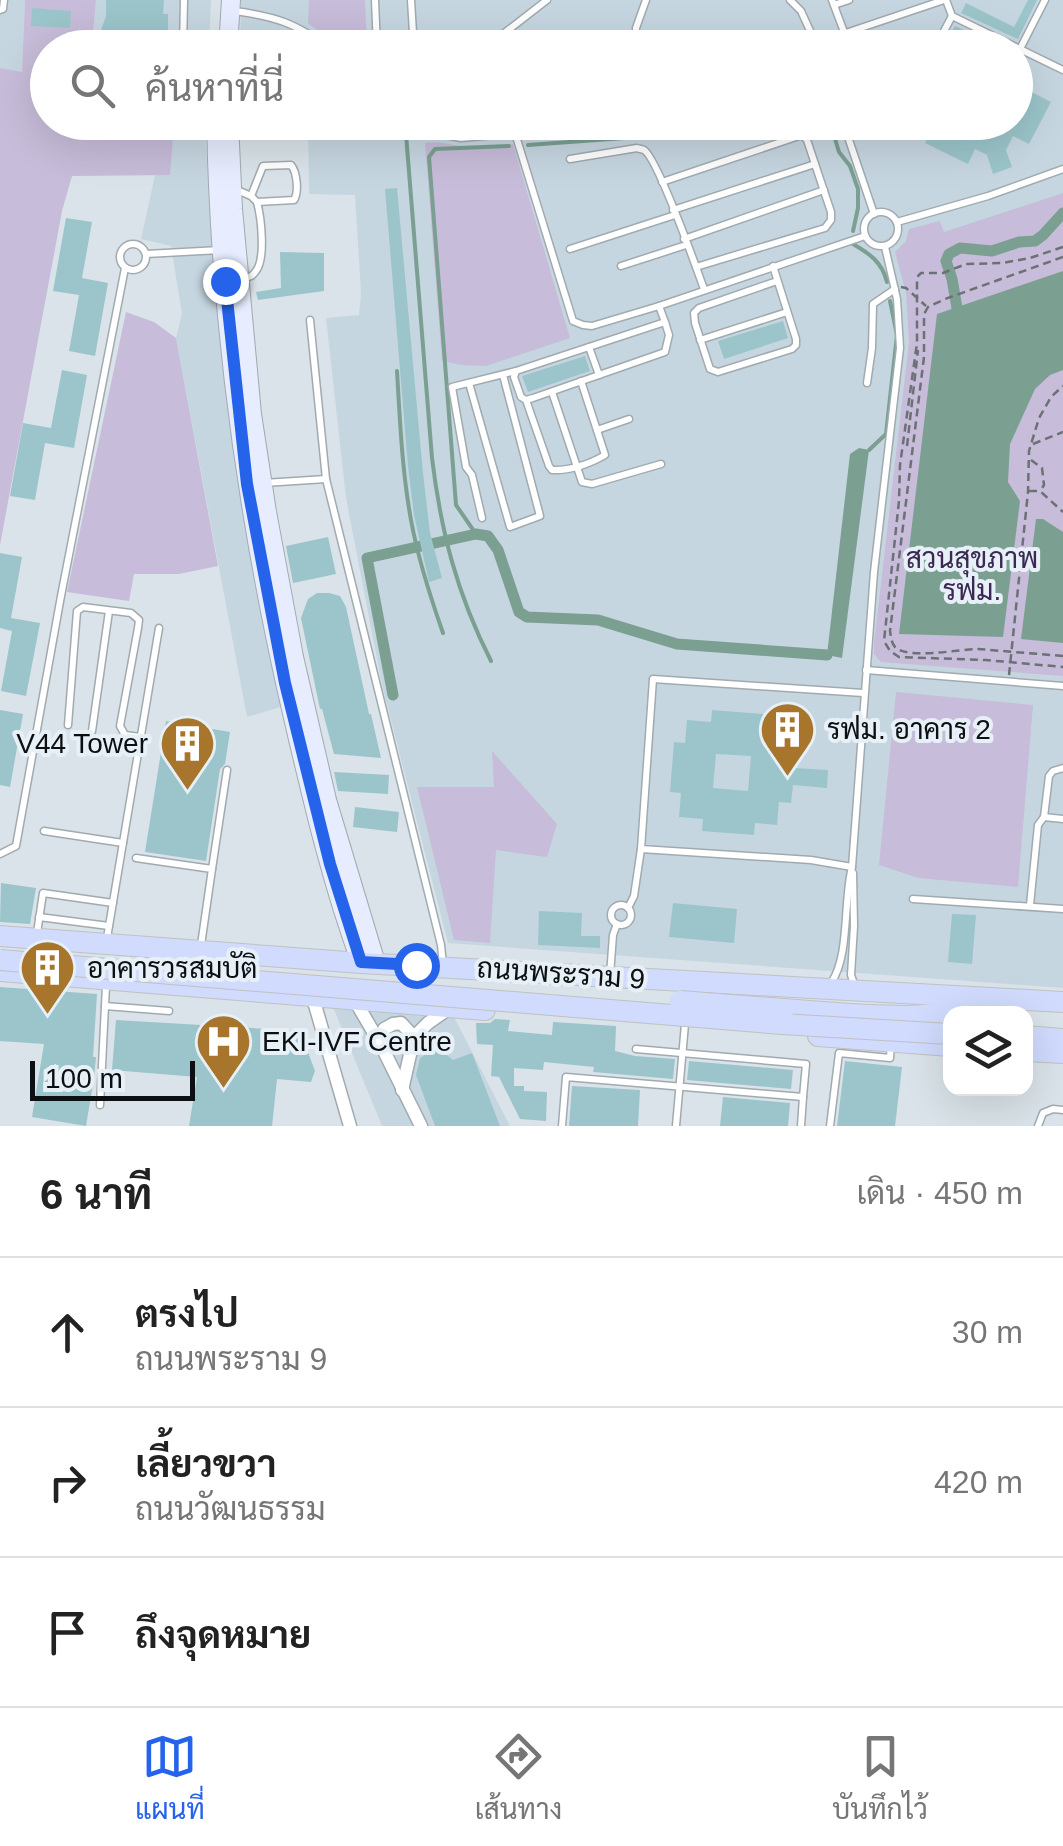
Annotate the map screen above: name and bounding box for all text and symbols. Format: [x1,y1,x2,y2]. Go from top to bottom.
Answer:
search box [30,30,1033,140]
icon: search [65,58,120,113]
text: ค้นหาที่นี่ [145,67,284,109]
route end [203,259,249,305]
park label: สวนสุขภาพ รฟม. [906,543,1038,606]
building icon: รฟม. อาคาร 2 [758,699,818,778]
building icon: V44 Tower [157,713,217,792]
place label: รฟม. อาคาร 2 [827,714,991,745]
place label: V44 Tower [16,728,148,759]
building icon: อาคารวรสมบัติ [18,938,78,1017]
route start [394,943,440,989]
place label: อาคารวรสมบัติ [87,950,257,984]
street label: ถนนพระราม 9 [476,952,646,995]
map controls [943,1006,1033,1096]
button: layers [943,1006,1033,1096]
hospital icon: EKI-IVF Centre [193,1011,253,1090]
place label: EKI-IVF Centre [262,1026,452,1057]
scale bar [30,1056,195,1100]
text: 100 m [45,1063,123,1094]
text: 6 นาที [40,1171,152,1218]
text: เดิน · 450 m [856,1175,1023,1211]
text: ตรงไป [135,1293,239,1335]
icon: ahead [40,1305,95,1360]
text: 30 m [952,1314,1023,1350]
text: ถนนพระราม 9 [135,1341,327,1377]
text: เลี้ยวขวา [135,1443,277,1485]
icon: right [40,1455,95,1510]
text: 420 m [934,1464,1023,1500]
text: ถนนวัฒนธรรม [135,1491,326,1527]
icon: arrive [40,1605,95,1660]
text: ถึงจุดหมาย [135,1614,311,1656]
tab: แผนที่ [135,1729,205,1826]
tab: เส้นทาง [475,1729,562,1826]
tab: บันทึกไว้ [832,1729,928,1826]

